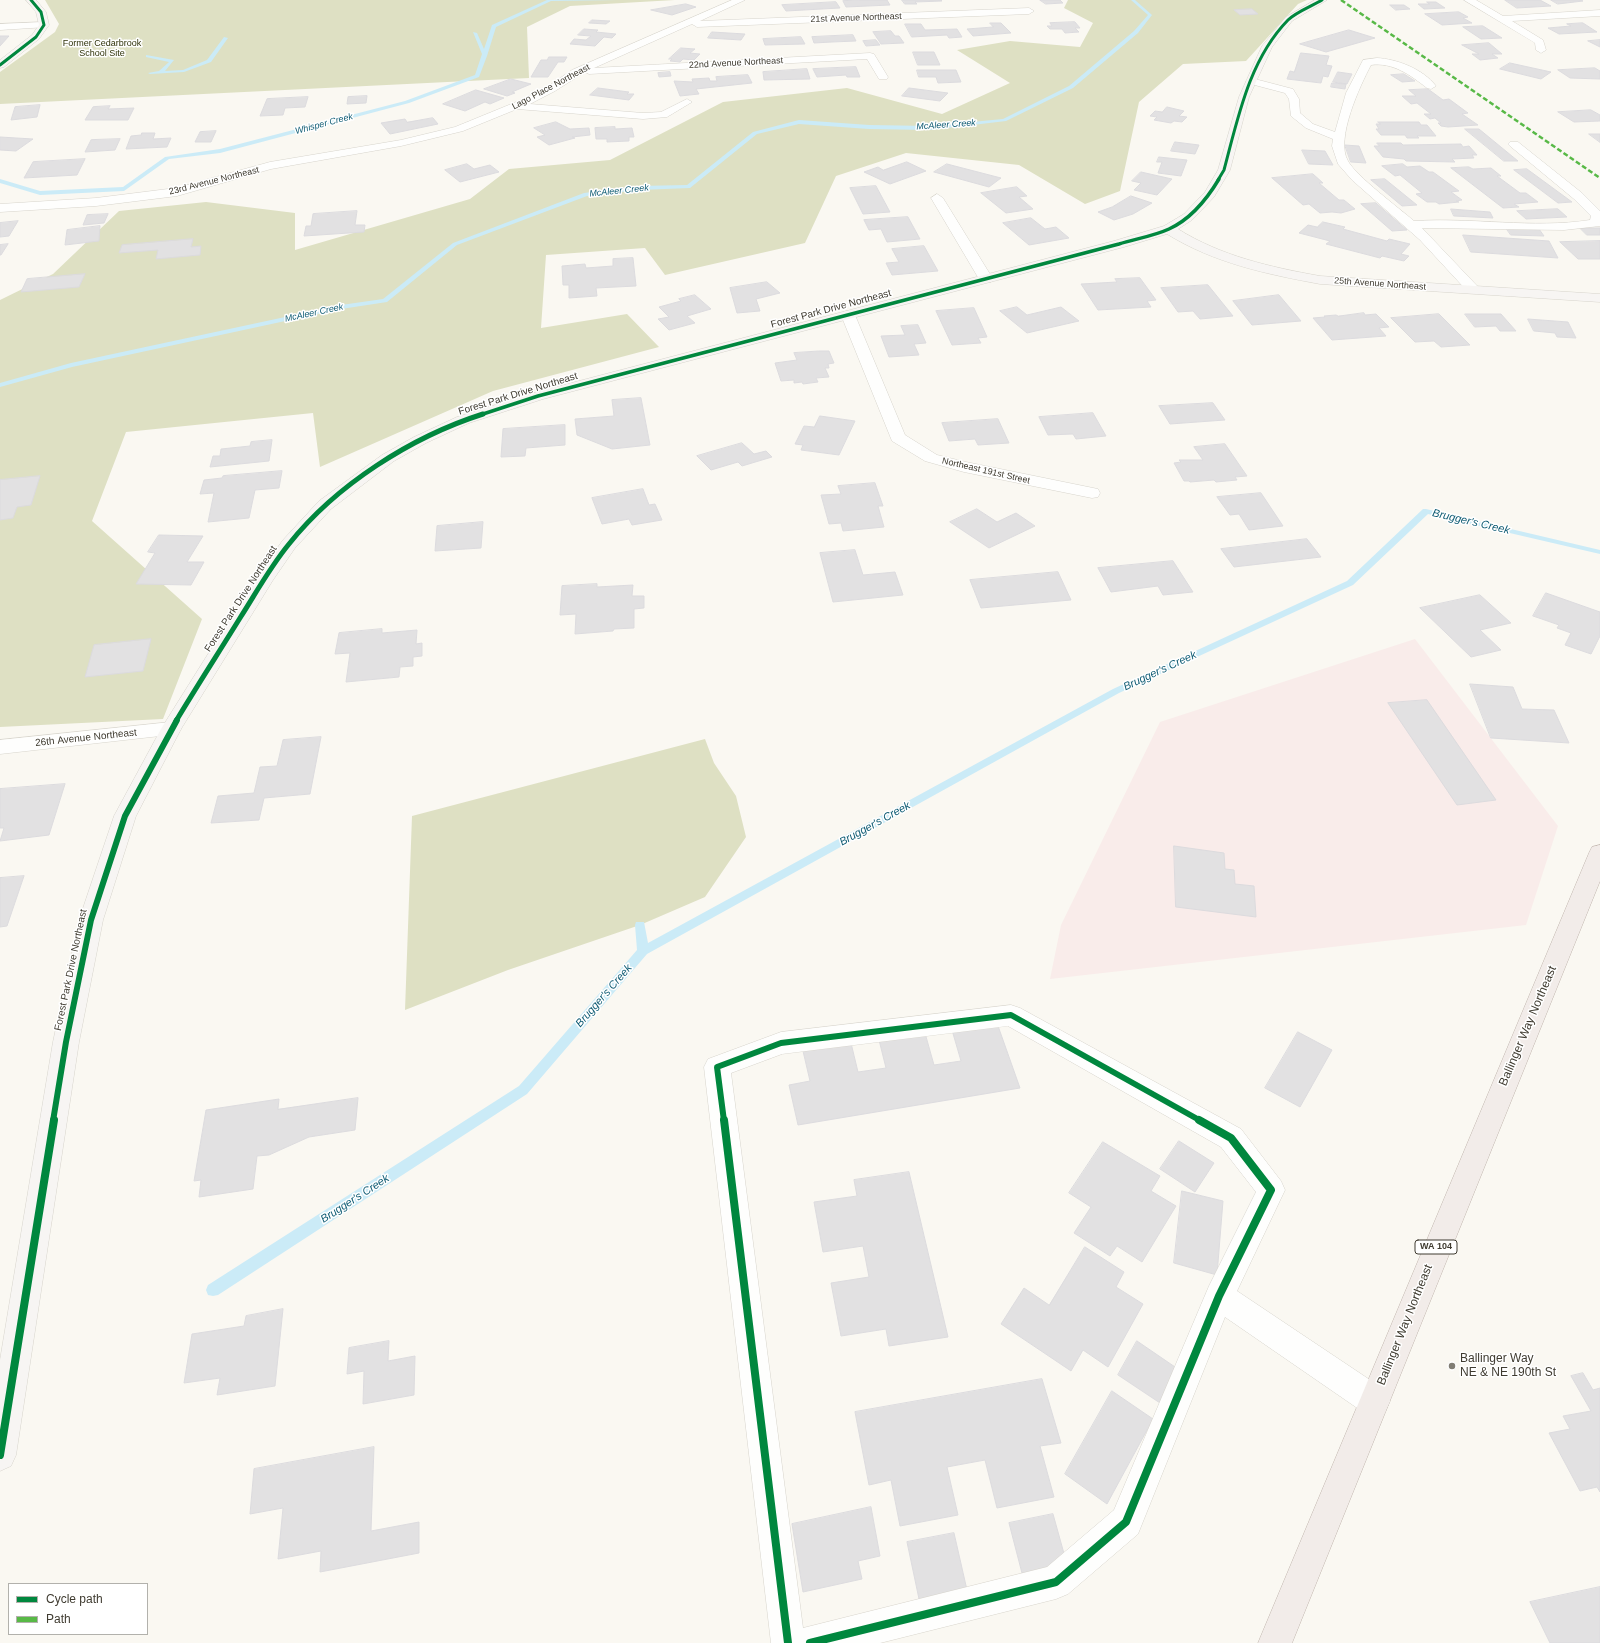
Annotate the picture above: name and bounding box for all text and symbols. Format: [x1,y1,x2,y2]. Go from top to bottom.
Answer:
street label: 21st Avenue Northeast [810,11,902,25]
park label: Former Cedarbrook School Site [63,39,141,60]
street label: 22nd Avenue Northeast [689,55,783,71]
street label: Lago Place Northeast [510,62,592,112]
water label: Whisper Creek [294,111,354,137]
water label: McAleer Creek [916,118,976,132]
street label: 23rd Avenue Northeast [168,165,260,197]
water label: McAleer Creek [589,183,649,199]
street label: 25th Avenue Northeast [1334,275,1426,293]
street label: Forest Park Drive Northeast [770,287,892,331]
water label: McAleer Creek [284,302,344,324]
street label: Forest Park Drive Northeast [457,370,579,418]
street label: Northeast 191st Street [941,456,1031,486]
water label: Brugger's Creek [1431,507,1511,537]
street label: Forest Park Drive Northeast [202,544,280,654]
water label: Brugger's Creek [1121,648,1199,694]
street label: 26th Avenue Northeast [35,727,137,749]
water label: Brugger's Creek [837,799,913,849]
street label: Forest Park Drive Northeast [52,908,90,1032]
water label: Brugger's Creek [573,962,635,1030]
street label: Ballinger Way Northeast [1496,964,1560,1088]
water label: Brugger's Creek [318,1172,392,1226]
road number: WA 104 [1415,1240,1457,1254]
street label: Ballinger Way Northeast [1374,1263,1436,1387]
place label: Ballinger Way NE & NE 190th St [1460,1352,1556,1380]
marker: Ballinger Way NE & NE 190th St [1447,1361,1457,1371]
legend [8,1583,148,1635]
text: Cycle path [46,1592,103,1606]
text: Path [46,1612,71,1626]

